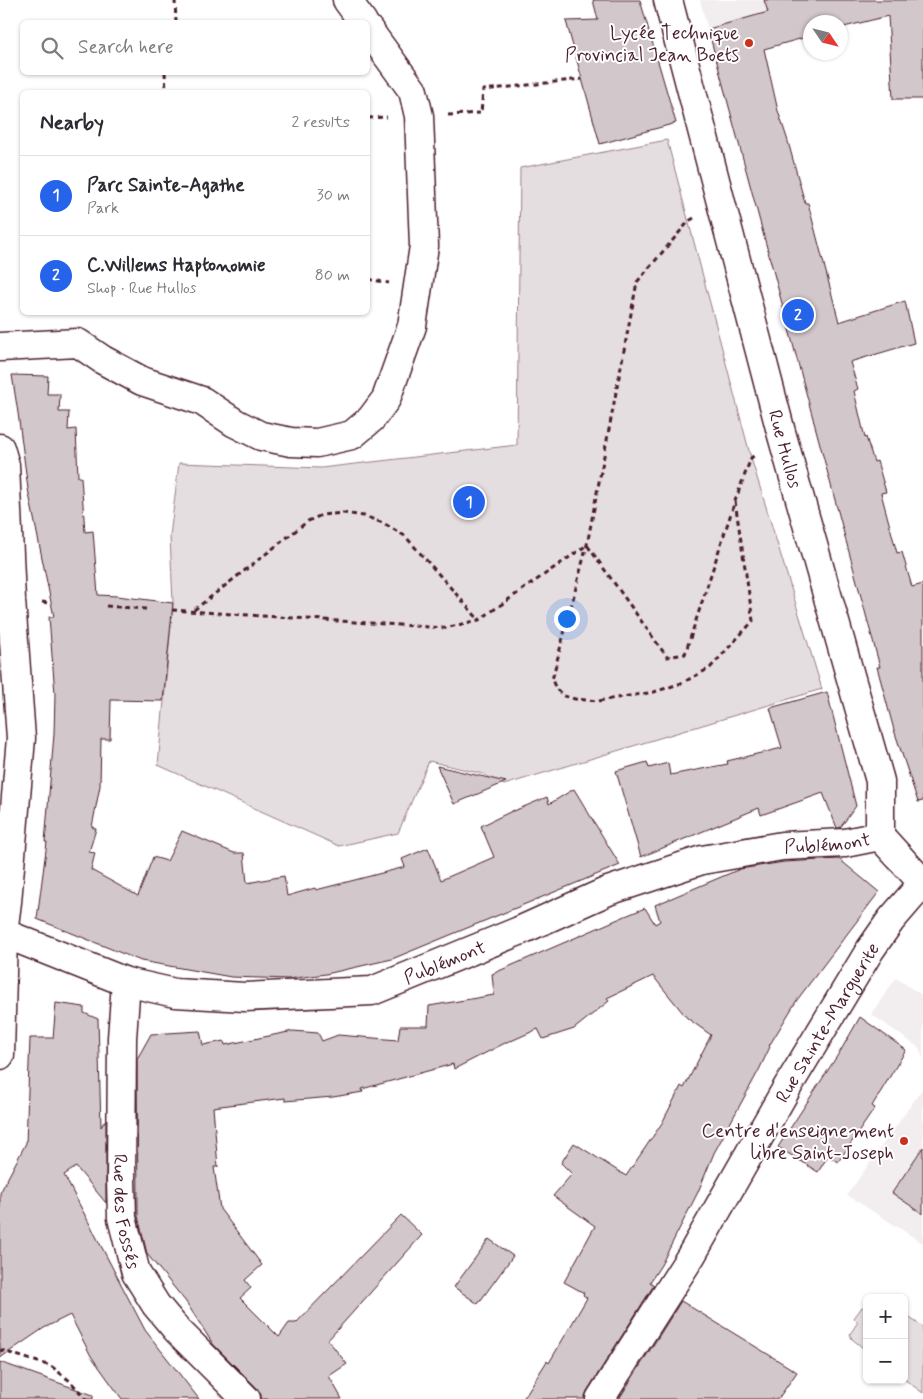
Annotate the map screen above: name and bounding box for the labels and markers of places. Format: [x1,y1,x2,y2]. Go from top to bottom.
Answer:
place label: Lycée Technique Provincial Jean Boets [565,21,739,68]
marker: Lycée Technique Provincial Jean Boets [743,37,755,49]
pin: 2 [782,296,814,334]
pin: 1 [453,483,485,521]
place label: Centre d'enseignement libre Saint-Joseph [702,1119,894,1166]
marker: Centre d'enseignement libre Saint-Joseph [898,1135,910,1147]

